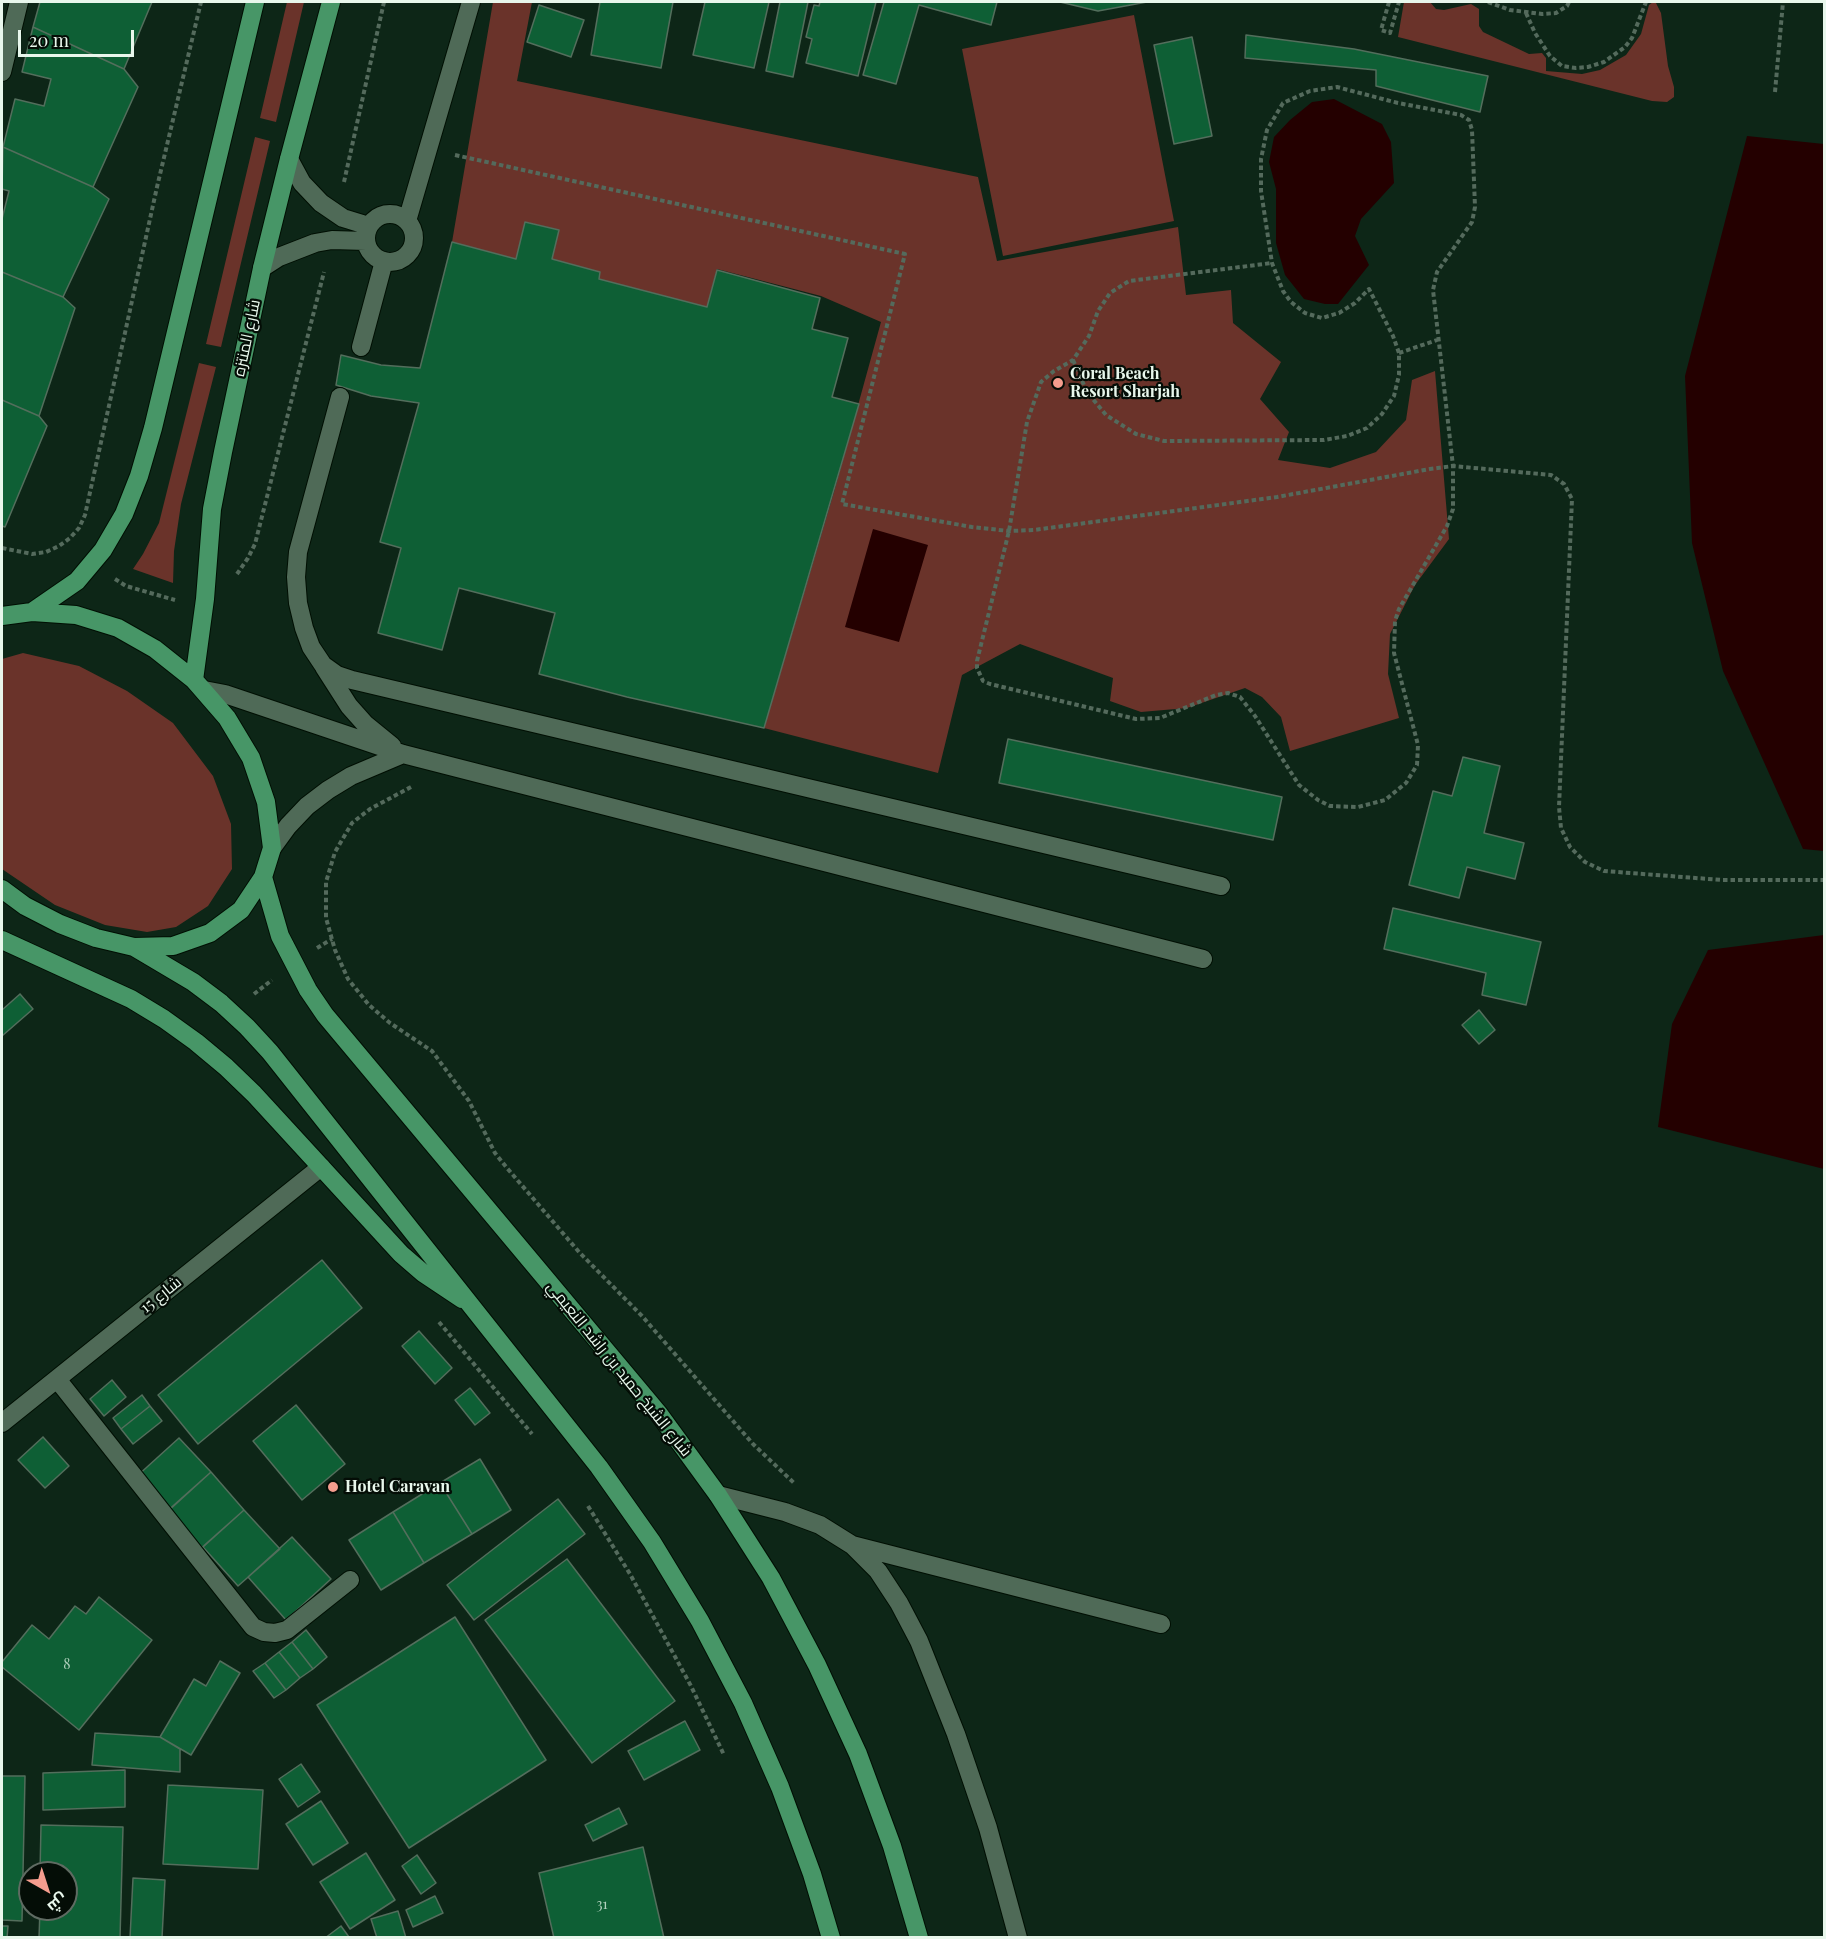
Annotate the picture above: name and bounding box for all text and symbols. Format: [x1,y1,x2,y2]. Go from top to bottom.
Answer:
scale bar [21,18,136,56]
text: 20 m [29,28,69,52]
street label: شارع المنتزه [229,298,265,378]
place label: Coral Beach Resort Sharjah [1070,364,1180,402]
marker: Coral Beach Resort Sharjah [1051,376,1065,390]
street label: شارع 15 [137,1273,185,1317]
street label: شارع الشيخ حميد بن راشد النعيمي [542,1277,696,1461]
place label: Hotel Caravan [345,1477,450,1497]
marker: Hotel Caravan [326,1480,340,1494]
house number: 8 [63,1657,71,1673]
north arrow [18,1861,78,1921]
text: ش [44,1889,73,1918]
house number: 31 [596,1897,608,1913]

